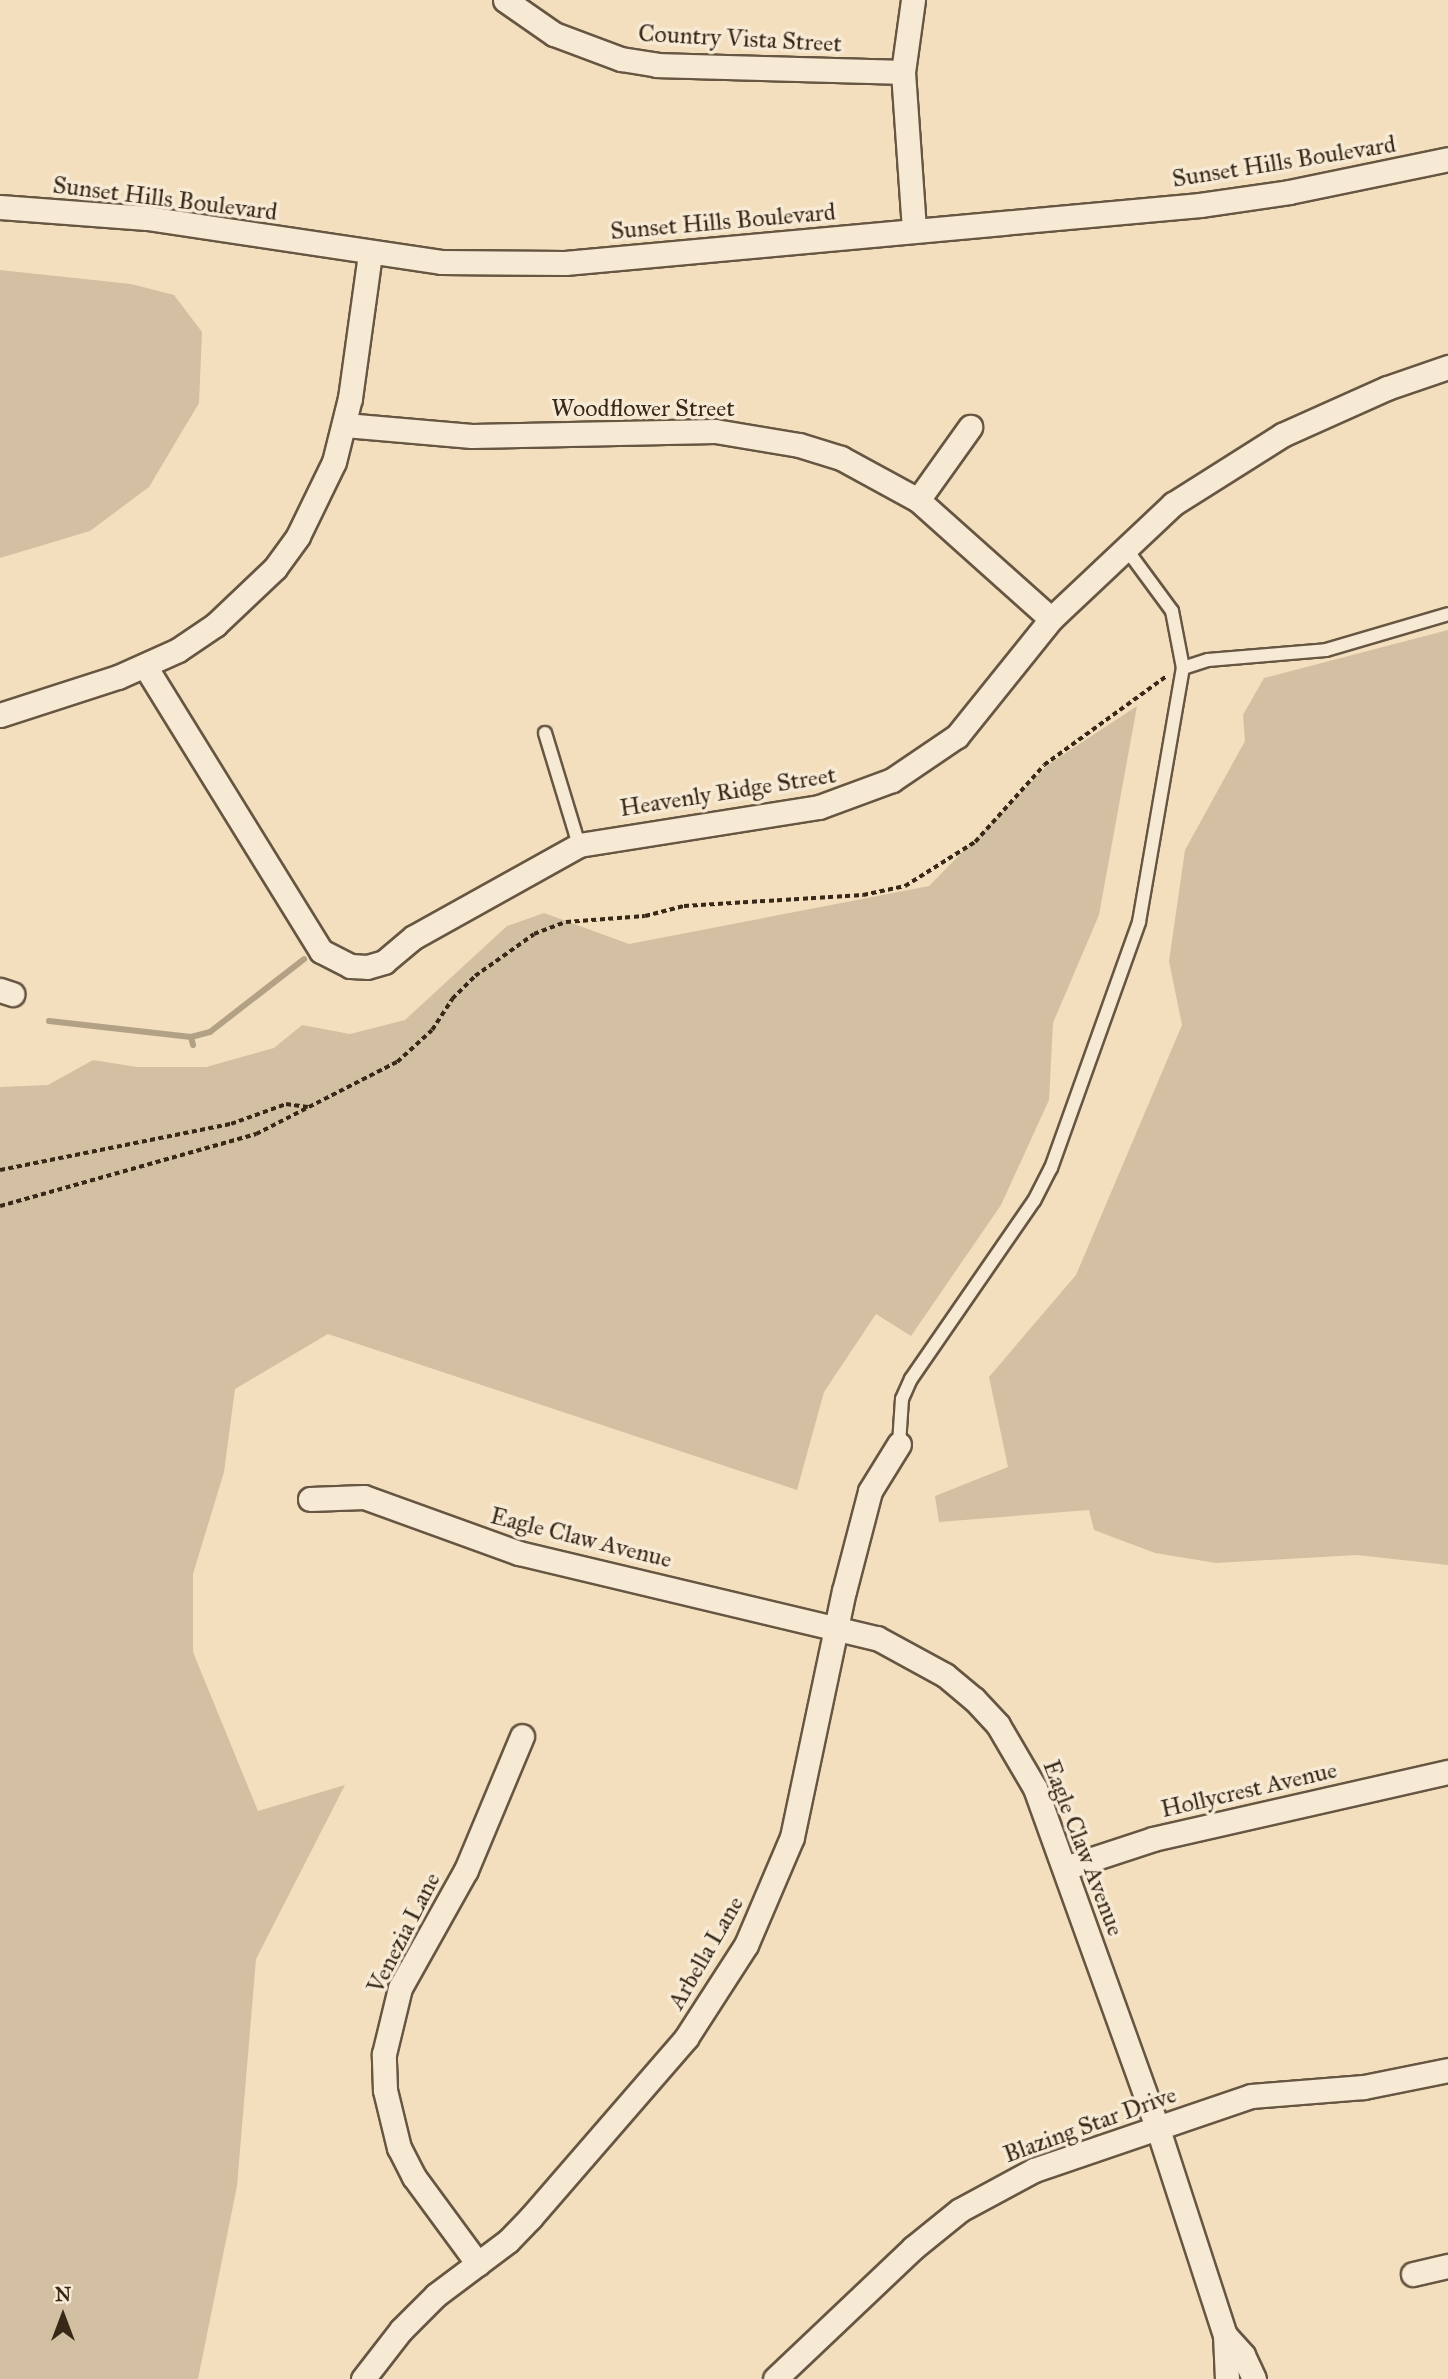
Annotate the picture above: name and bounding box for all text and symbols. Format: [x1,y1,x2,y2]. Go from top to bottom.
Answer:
street label: Country Vista Street [638,19,842,59]
street label: Sunset Hills Boulevard [1170,130,1398,194]
street label: Sunset Hills Boulevard [51,171,279,227]
street label: Sunset Hills Boulevard [609,198,837,246]
street label: Woodflower Street [551,395,735,423]
street label: Heavenly Ridge Street [618,761,838,823]
street label: Eagle Claw Avenue [487,1502,675,1574]
street label: Eagle Claw Avenue [1036,1756,1130,1940]
street label: Hollycrest Avenue [1158,1756,1340,1824]
street label: Venezia Lane [361,1868,447,1998]
street label: Arbella Lane [662,1891,750,2015]
street label: Blazing Star Drive [1000,2080,1180,2170]
north arrow [28,2281,98,2351]
text: N [55,2283,71,2306]

